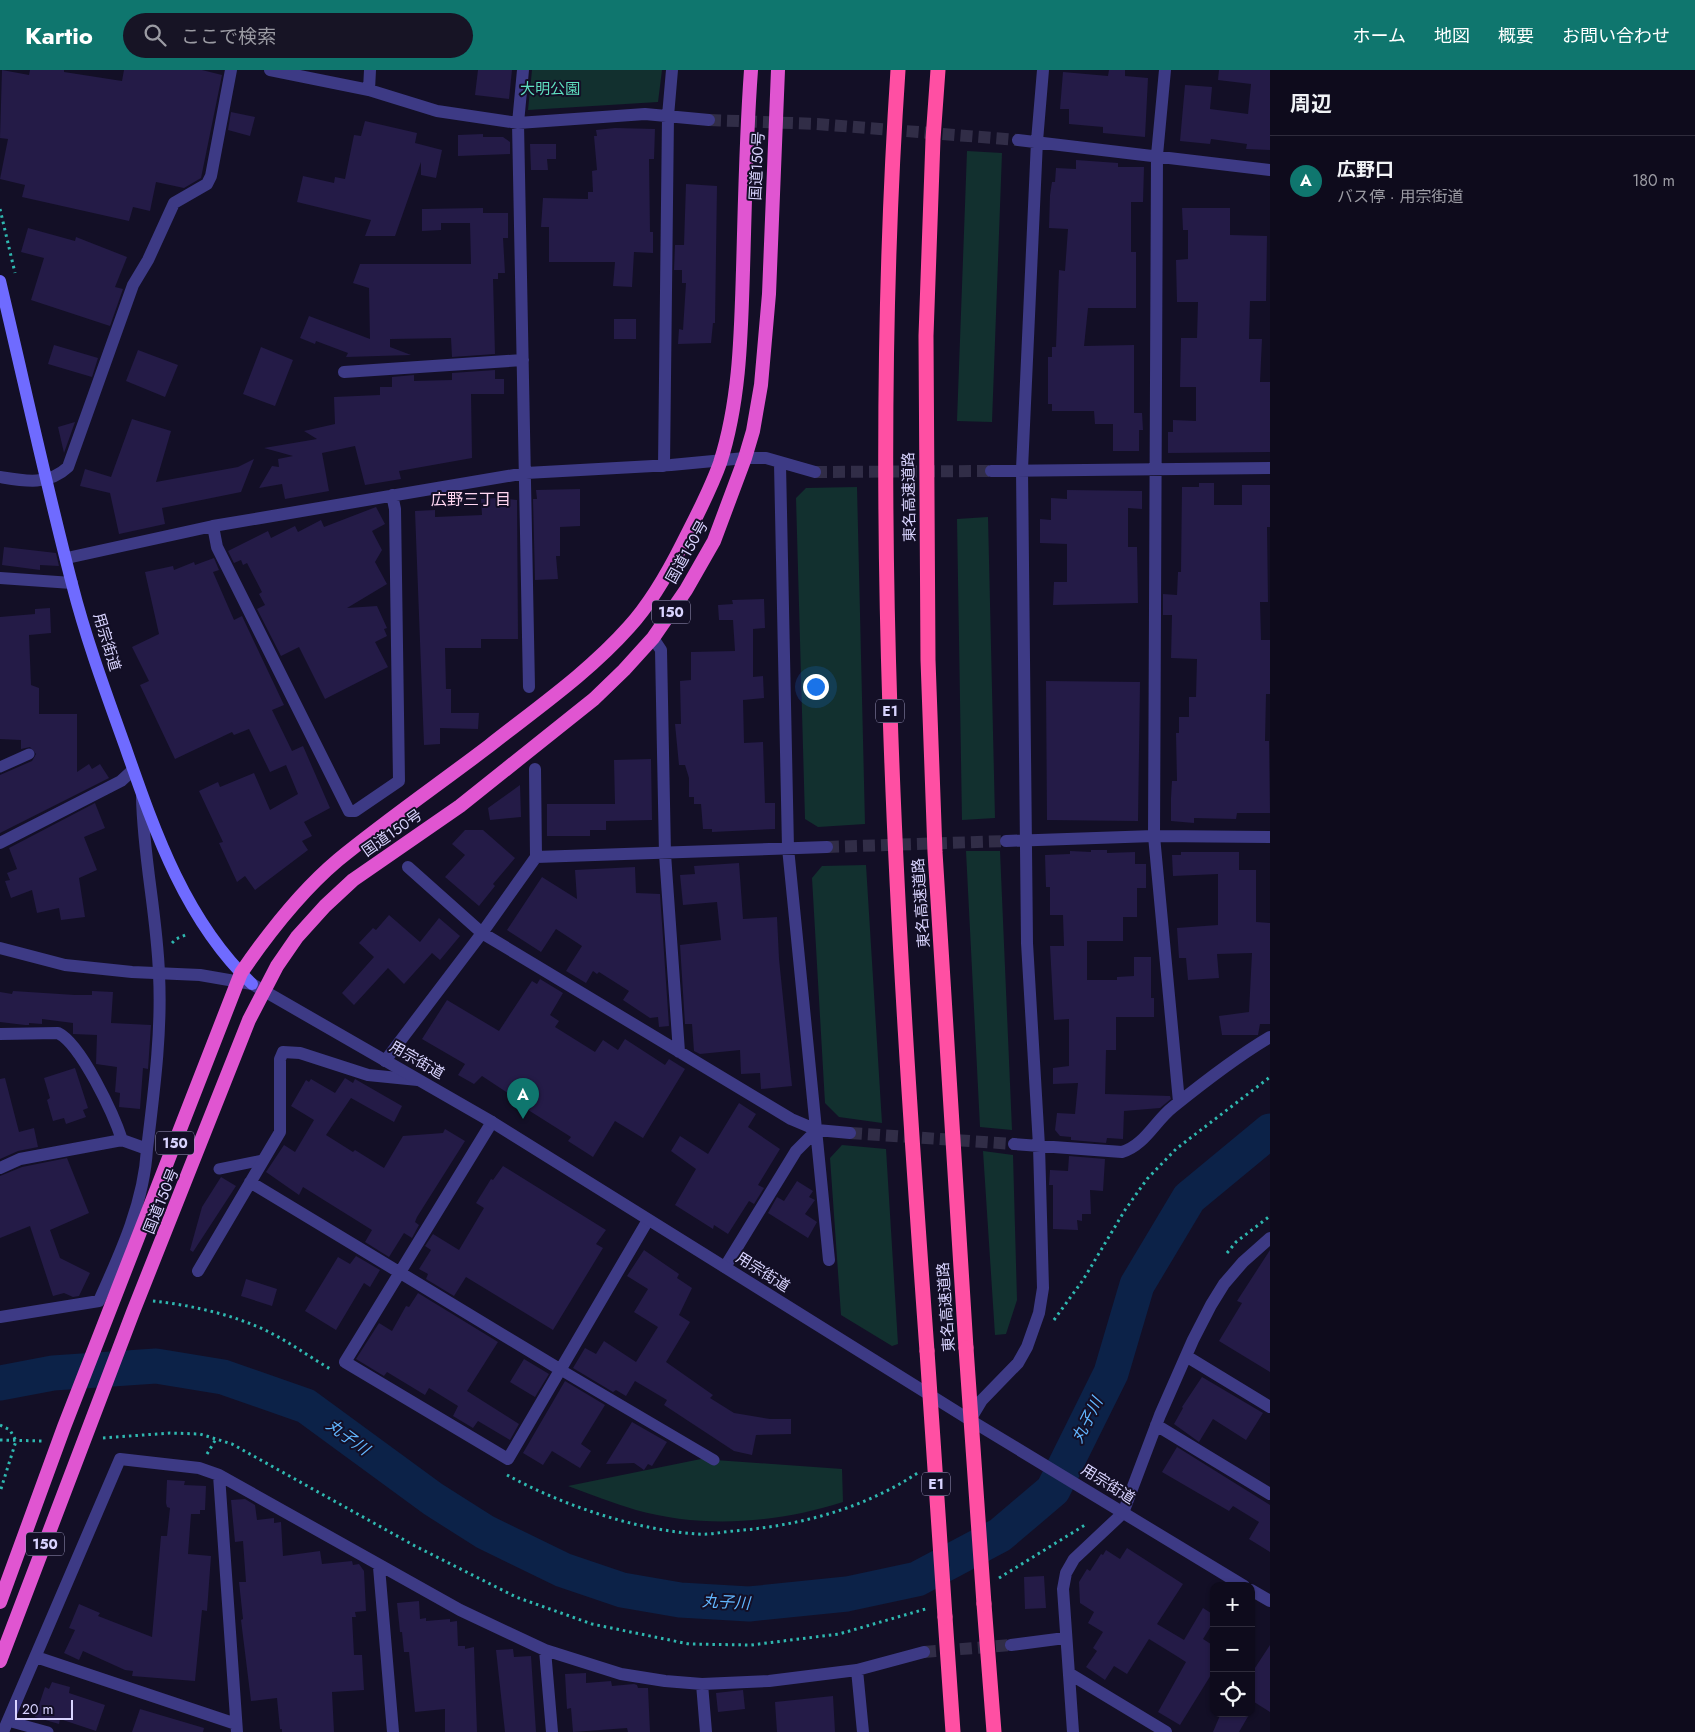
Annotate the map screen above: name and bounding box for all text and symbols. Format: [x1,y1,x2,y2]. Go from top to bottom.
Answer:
search box [123,13,473,58]
text: Kartio [25,18,93,53]
icon: search [141,21,169,49]
text: ここで検索 [181,23,276,50]
text: ホーム [1353,23,1406,49]
text: 地図 [1434,23,1470,49]
text: 概要 [1498,23,1534,49]
text: お問い合わせ [1562,23,1670,49]
park label: 大明公園 [520,78,580,100]
text: 周辺 [1290,89,1332,119]
street label: 国道150号 [744,131,770,201]
text: 広野口 [1337,156,1394,183]
text: A [1300,169,1312,192]
text: 180 m [1632,169,1675,192]
text: バス停 · 用宗街道 [1337,185,1463,208]
street label: 東名高速道路 [897,452,921,542]
district label: 広野三丁目 [431,488,511,511]
street label: 国道150号 [661,516,713,588]
road number: 150 [652,600,690,624]
street label: 用宗街道 [88,610,126,674]
your location [803,674,829,700]
road number: E1 [876,700,904,722]
street label: 国道150号 [357,804,427,862]
street label: 東名高速道路 [907,857,935,949]
street label: 用宗街道 [386,1035,448,1085]
pin: A [507,1078,539,1119]
road number: 150 [156,1132,194,1154]
street label: 国道150号 [138,1165,184,1237]
street label: 用宗街道 [732,1247,794,1297]
street label: 東名高速道路 [932,1261,960,1353]
water label: 丸子川 [1066,1392,1109,1447]
water label: 丸子川 [322,1414,376,1462]
street label: 用宗街道 [1077,1459,1139,1509]
road number: E1 [922,1472,950,1496]
road number: 150 [26,1532,64,1556]
map controls [1210,1582,1255,1717]
button: + [1210,1582,1255,1627]
water label: 丸子川 [701,1589,753,1615]
button: − [1210,1627,1255,1672]
button: locate [1210,1672,1255,1717]
scale bar [15,1697,72,1720]
text: 20 m [22,1699,54,1719]

